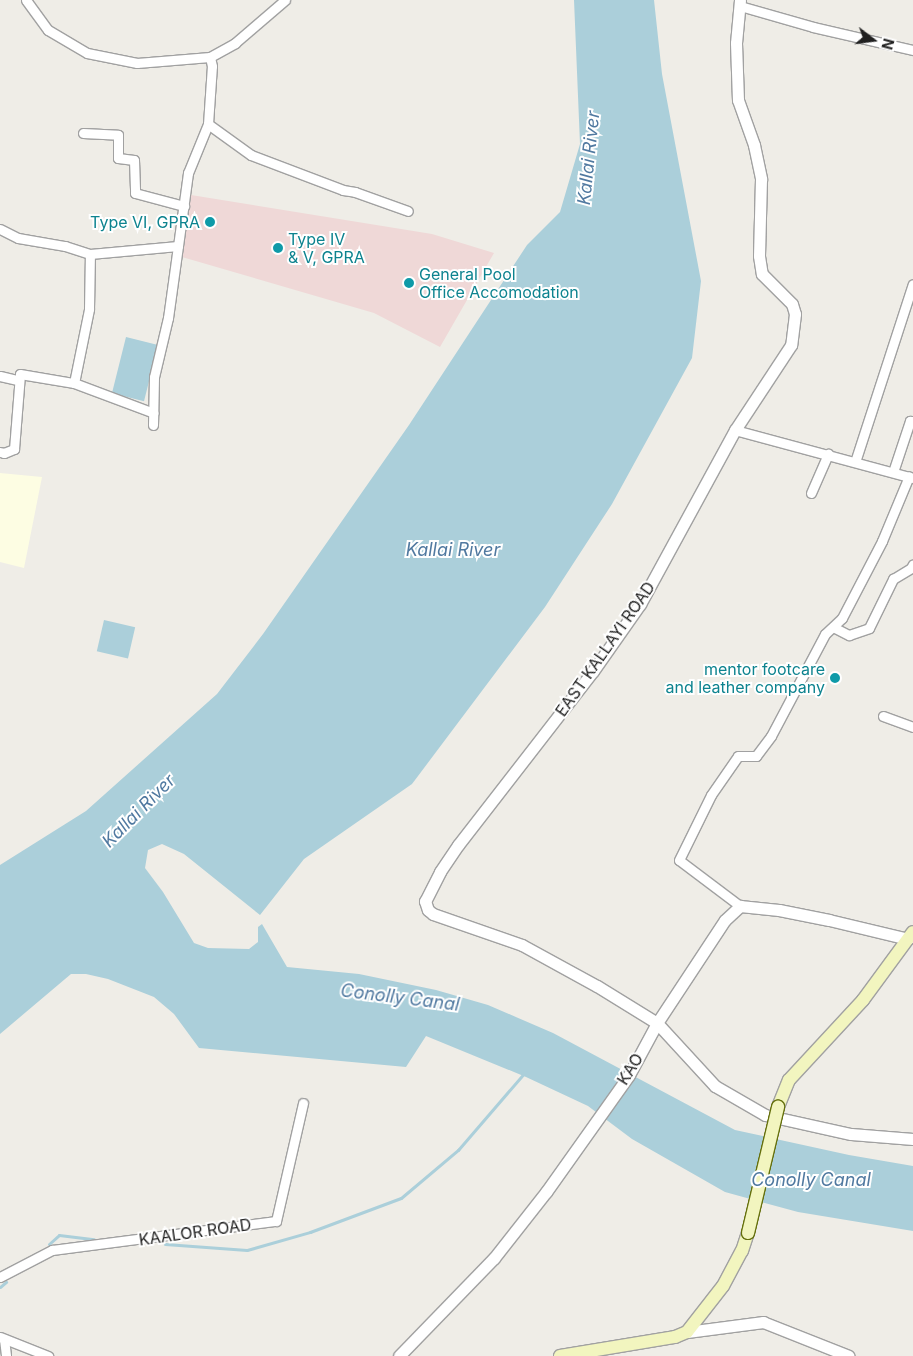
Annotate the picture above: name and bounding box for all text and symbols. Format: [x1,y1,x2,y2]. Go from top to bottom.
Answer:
north arrow [848,15,898,65]
text: N [878,37,898,51]
water label: Kallai River [573,110,605,206]
place label: Type VI, GPRA [90,212,200,232]
marker: Type VI, GPRA [204,216,216,228]
place label: Type IV & V, GPRA [288,229,365,267]
marker: Type IV & V, GPRA [272,242,284,254]
place label: General Pool Office Accomodation [419,264,579,302]
marker: General Pool Office Accomodation [403,277,415,289]
water label: Kallai River [406,539,500,561]
street label: EAST KALLAYI ROAD [551,578,659,720]
place label: mentor footcare and leather company [665,659,825,697]
marker: mentor footcare and leather company [829,672,841,684]
water label: Kallai River [98,770,180,852]
water label: Conolly Canal [339,980,461,1016]
street label: KAO [613,1050,647,1088]
water label: Conolly Canal [751,1169,871,1191]
street label: KAALOR ROAD [138,1215,252,1249]

